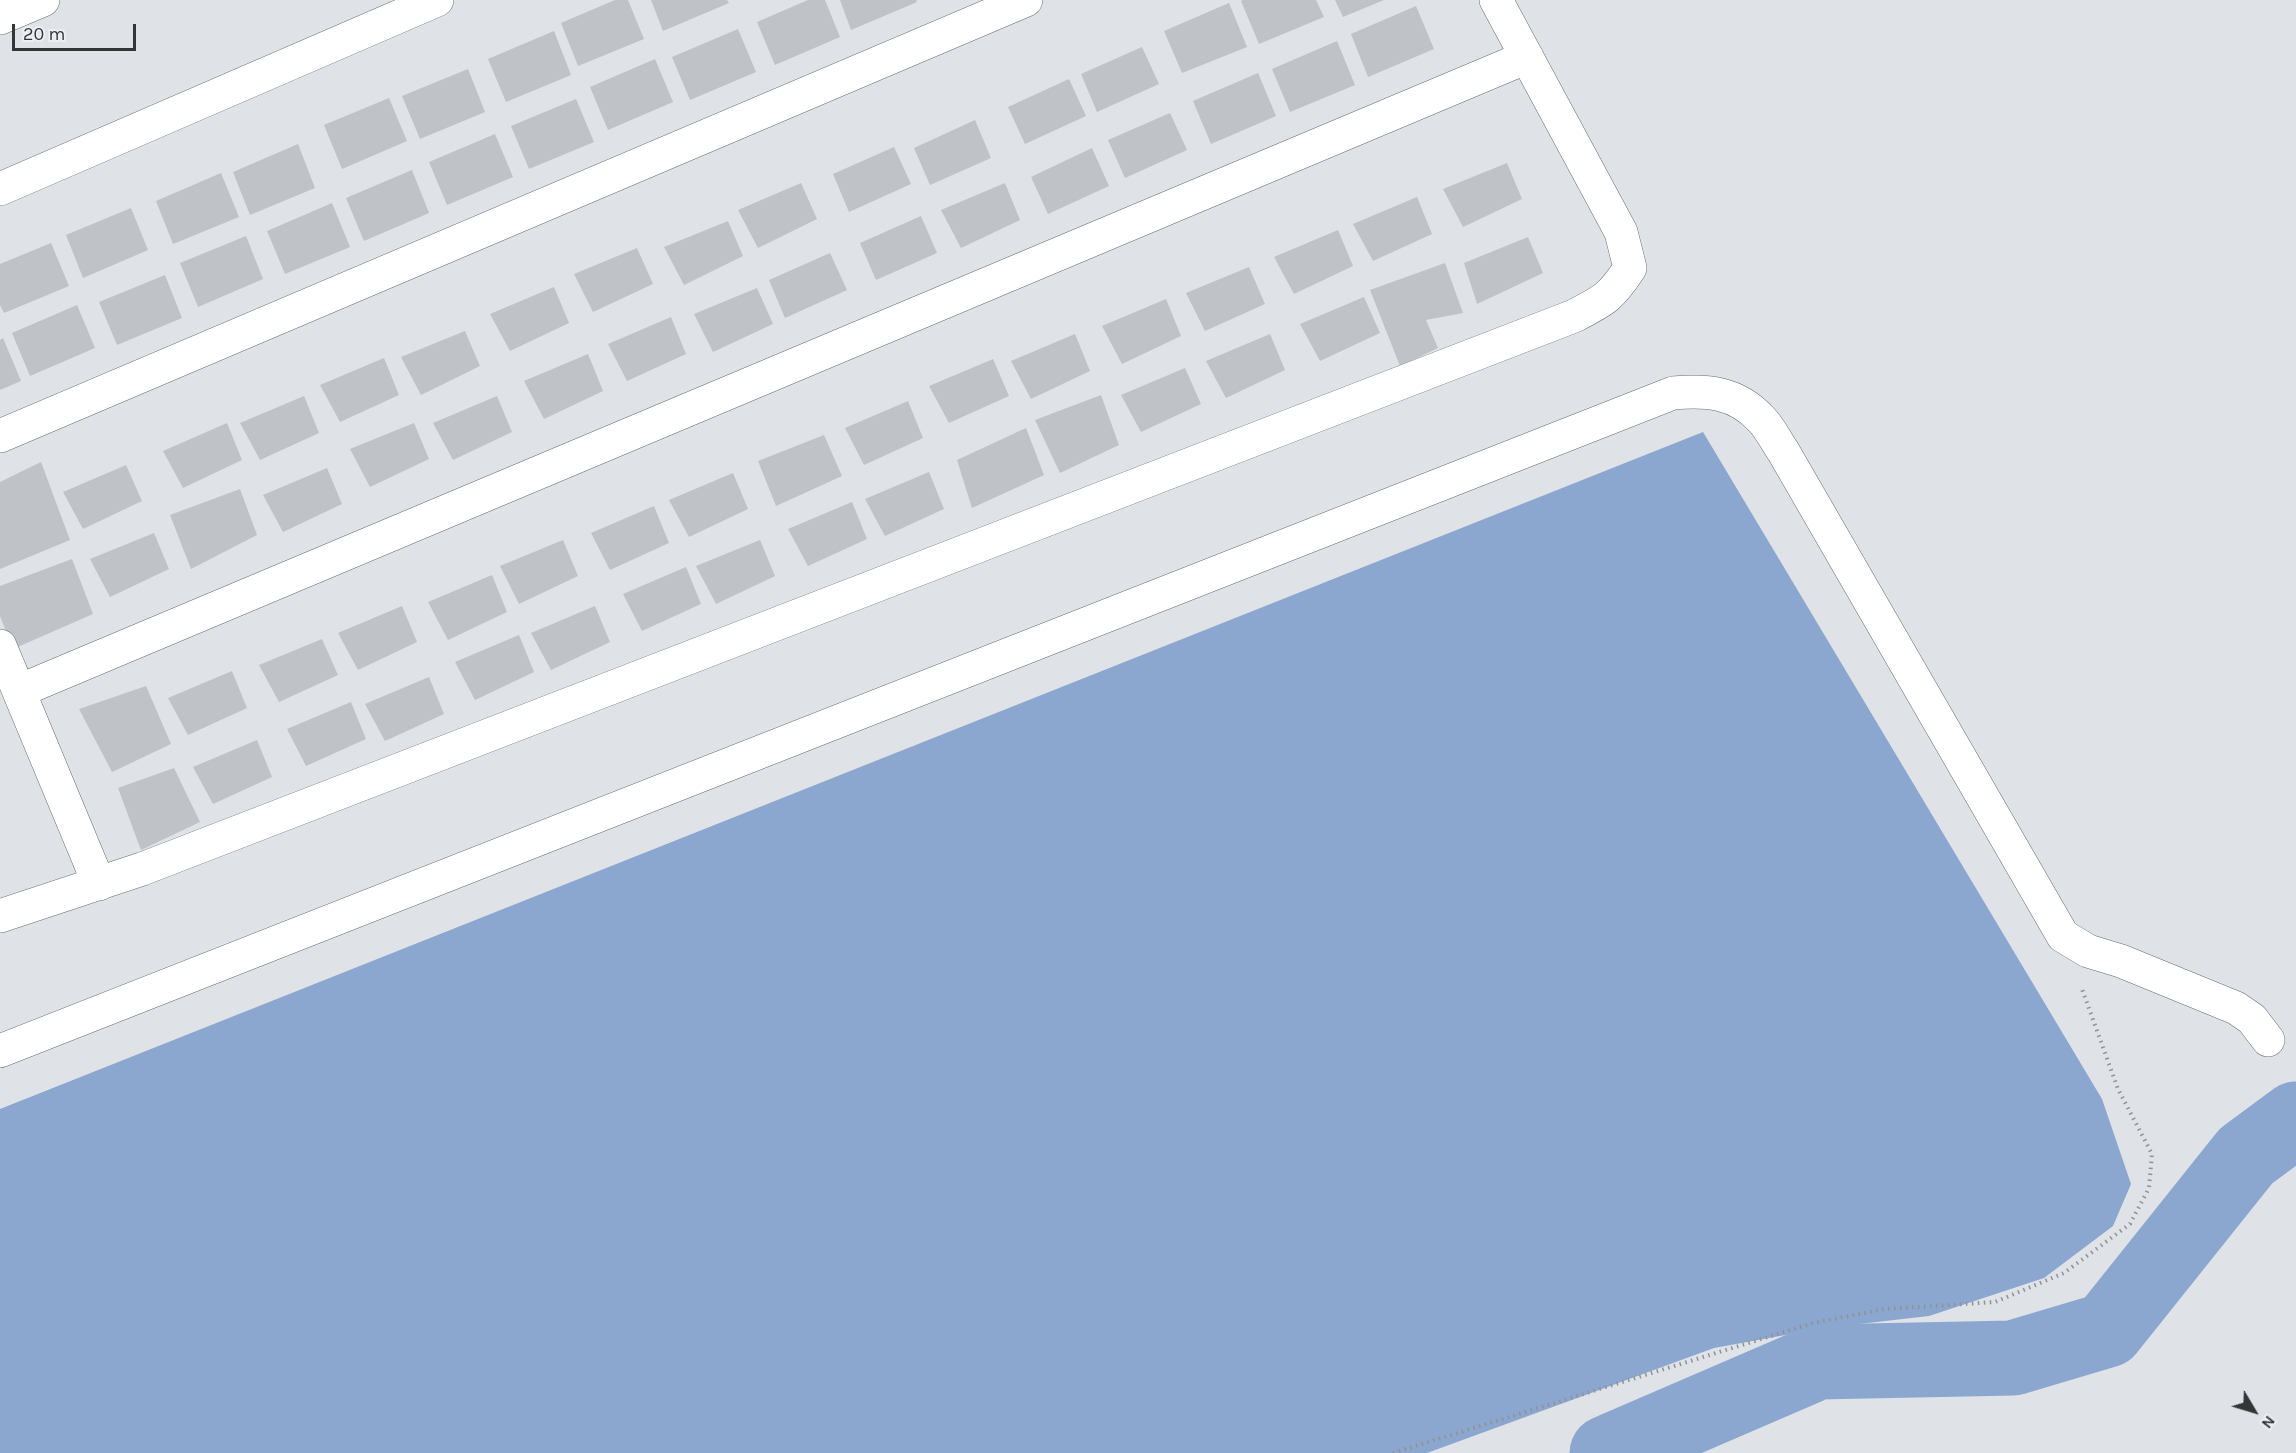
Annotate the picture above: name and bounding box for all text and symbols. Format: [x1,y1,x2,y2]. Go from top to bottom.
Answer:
scale bar [15,12,140,50]
text: 20 m [23,23,65,45]
north arrow [2224,1381,2284,1441]
text: N [2258,1412,2280,1433]

